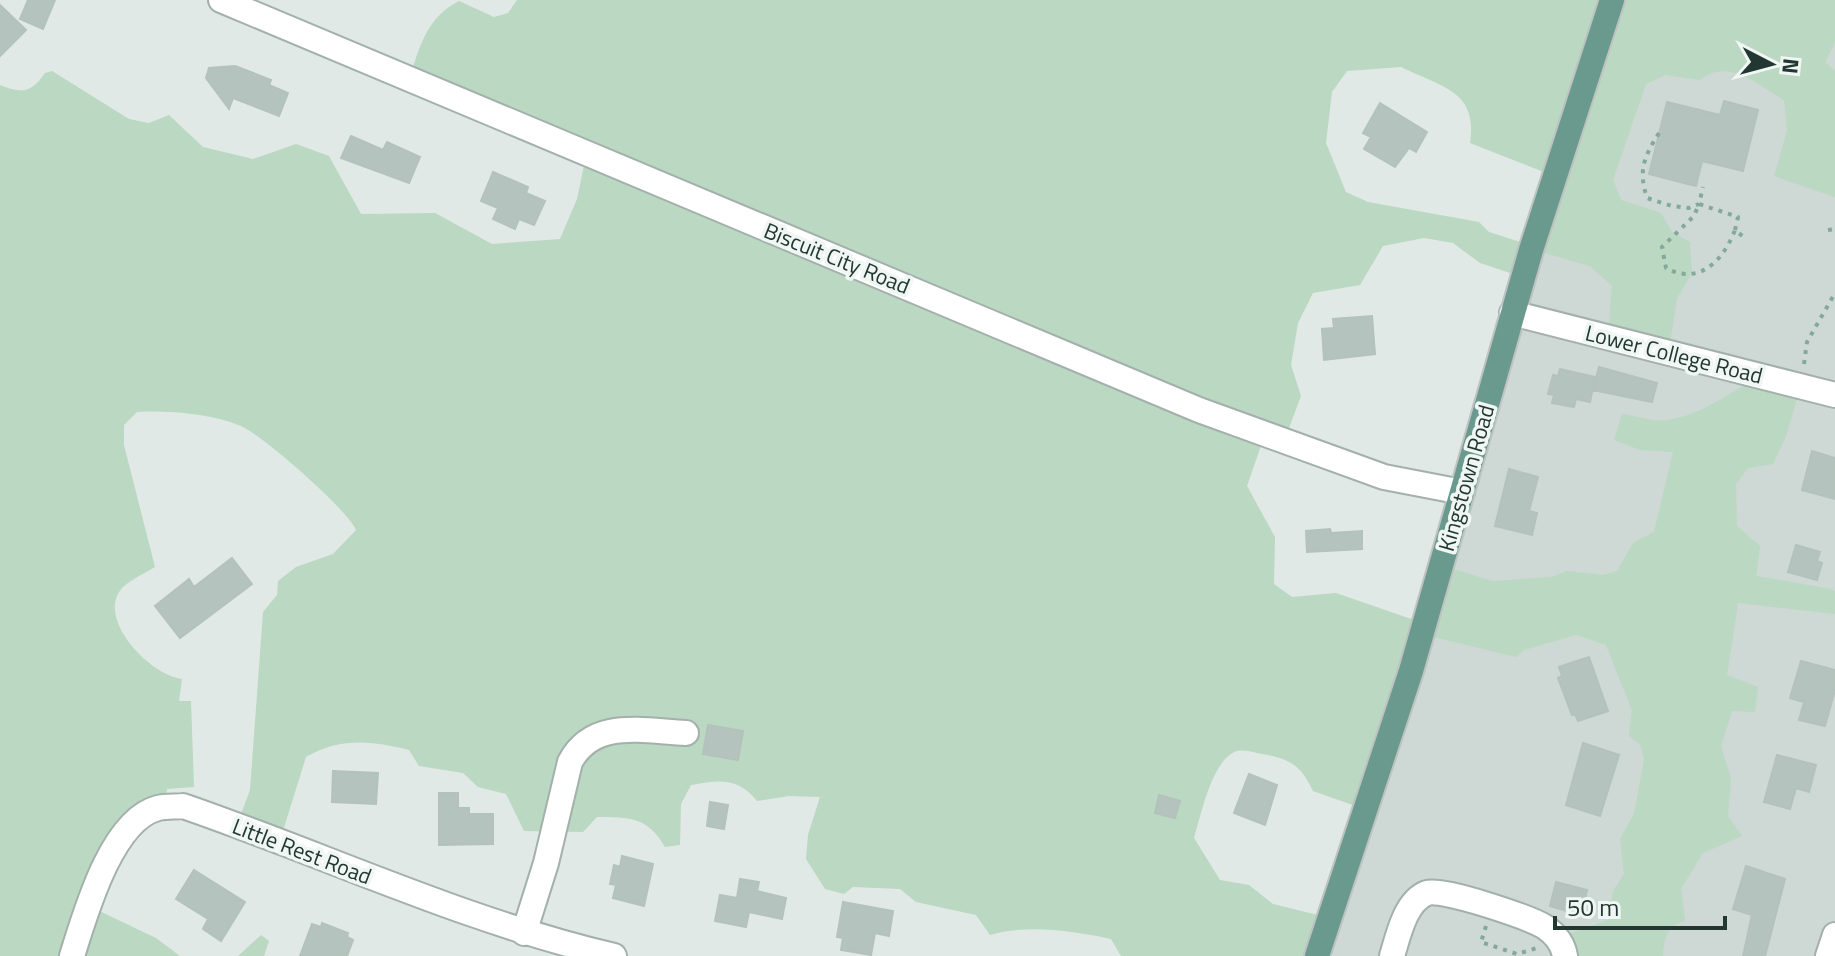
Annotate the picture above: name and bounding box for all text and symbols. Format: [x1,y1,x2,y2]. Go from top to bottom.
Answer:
north arrow [1731,24,1811,104]
text: N [1773,57,1809,75]
street label: Biscuit City Road [759,213,915,303]
street label: Lower College Road [1582,316,1766,392]
street label: Kingstown Road [1429,401,1503,555]
street label: Little Rest Road [227,809,377,893]
scale bar [1555,880,1725,930]
text: 50 m [1567,889,1619,925]

